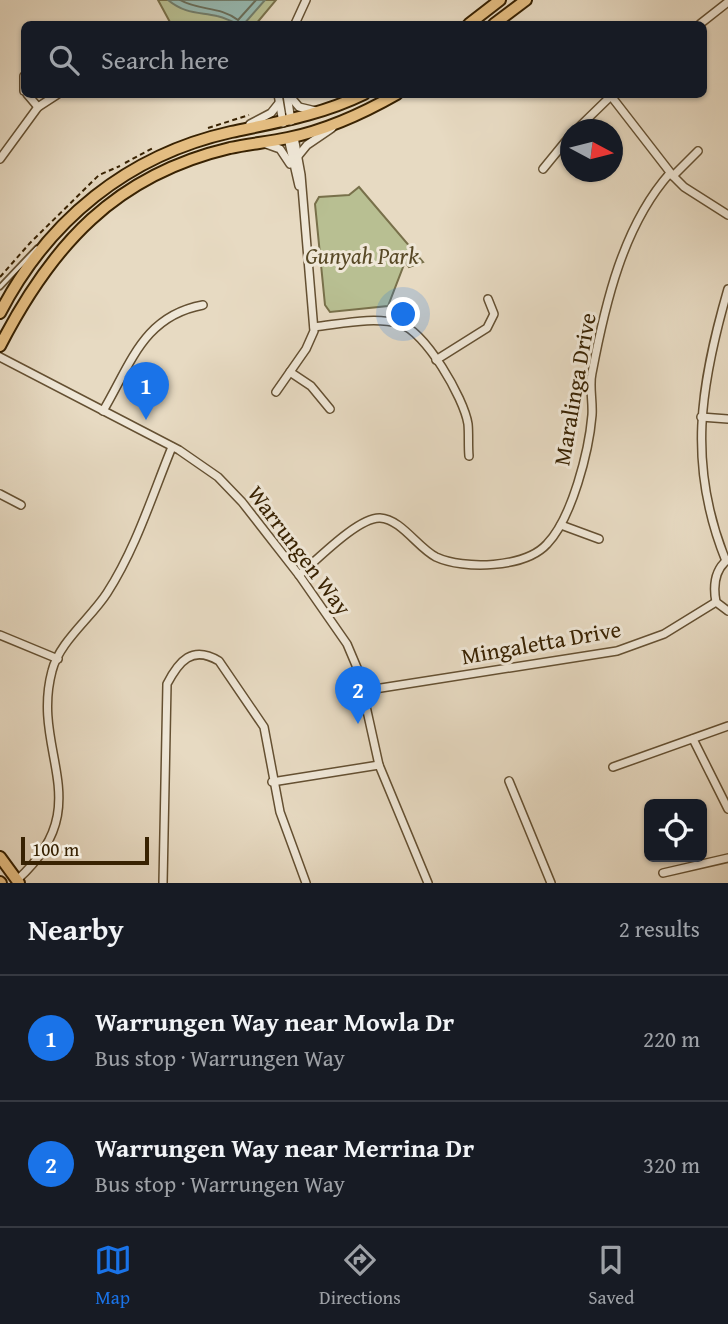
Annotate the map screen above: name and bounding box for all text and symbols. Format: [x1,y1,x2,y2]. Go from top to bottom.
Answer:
search box [21,21,707,98]
text: Search here [101,40,229,79]
icon: search [45,41,83,79]
north arrow [560,119,623,182]
park label: Gunyah Park [305,239,419,272]
your location [386,297,420,331]
street label: Maralinga Drive [544,310,604,468]
pin: 1 [123,362,169,420]
street label: Warrungen Way [240,478,360,622]
street label: Mingaletta Drive [459,612,623,672]
pin: 2 [335,666,381,724]
map controls [644,799,707,862]
button: locate [644,799,707,862]
scale bar [21,834,149,866]
text: 100 m [32,835,79,863]
text: Nearby [28,907,124,951]
text: 2 results [619,912,700,945]
text: Warrungen Way near Mowla Dr [95,1002,454,1041]
text: 1 [45,1022,57,1055]
text: 220 m [643,1022,700,1055]
text: Bus stop · Warrungen Way [95,1041,345,1074]
text: Warrungen Way near Merrina Dr [95,1128,474,1167]
text: 2 [45,1148,57,1181]
text: 320 m [643,1148,700,1181]
text: Bus stop · Warrungen Way [95,1167,345,1200]
tab: Map [94,1241,132,1311]
tab: Directions [319,1241,401,1311]
tab: Saved [588,1241,634,1311]

